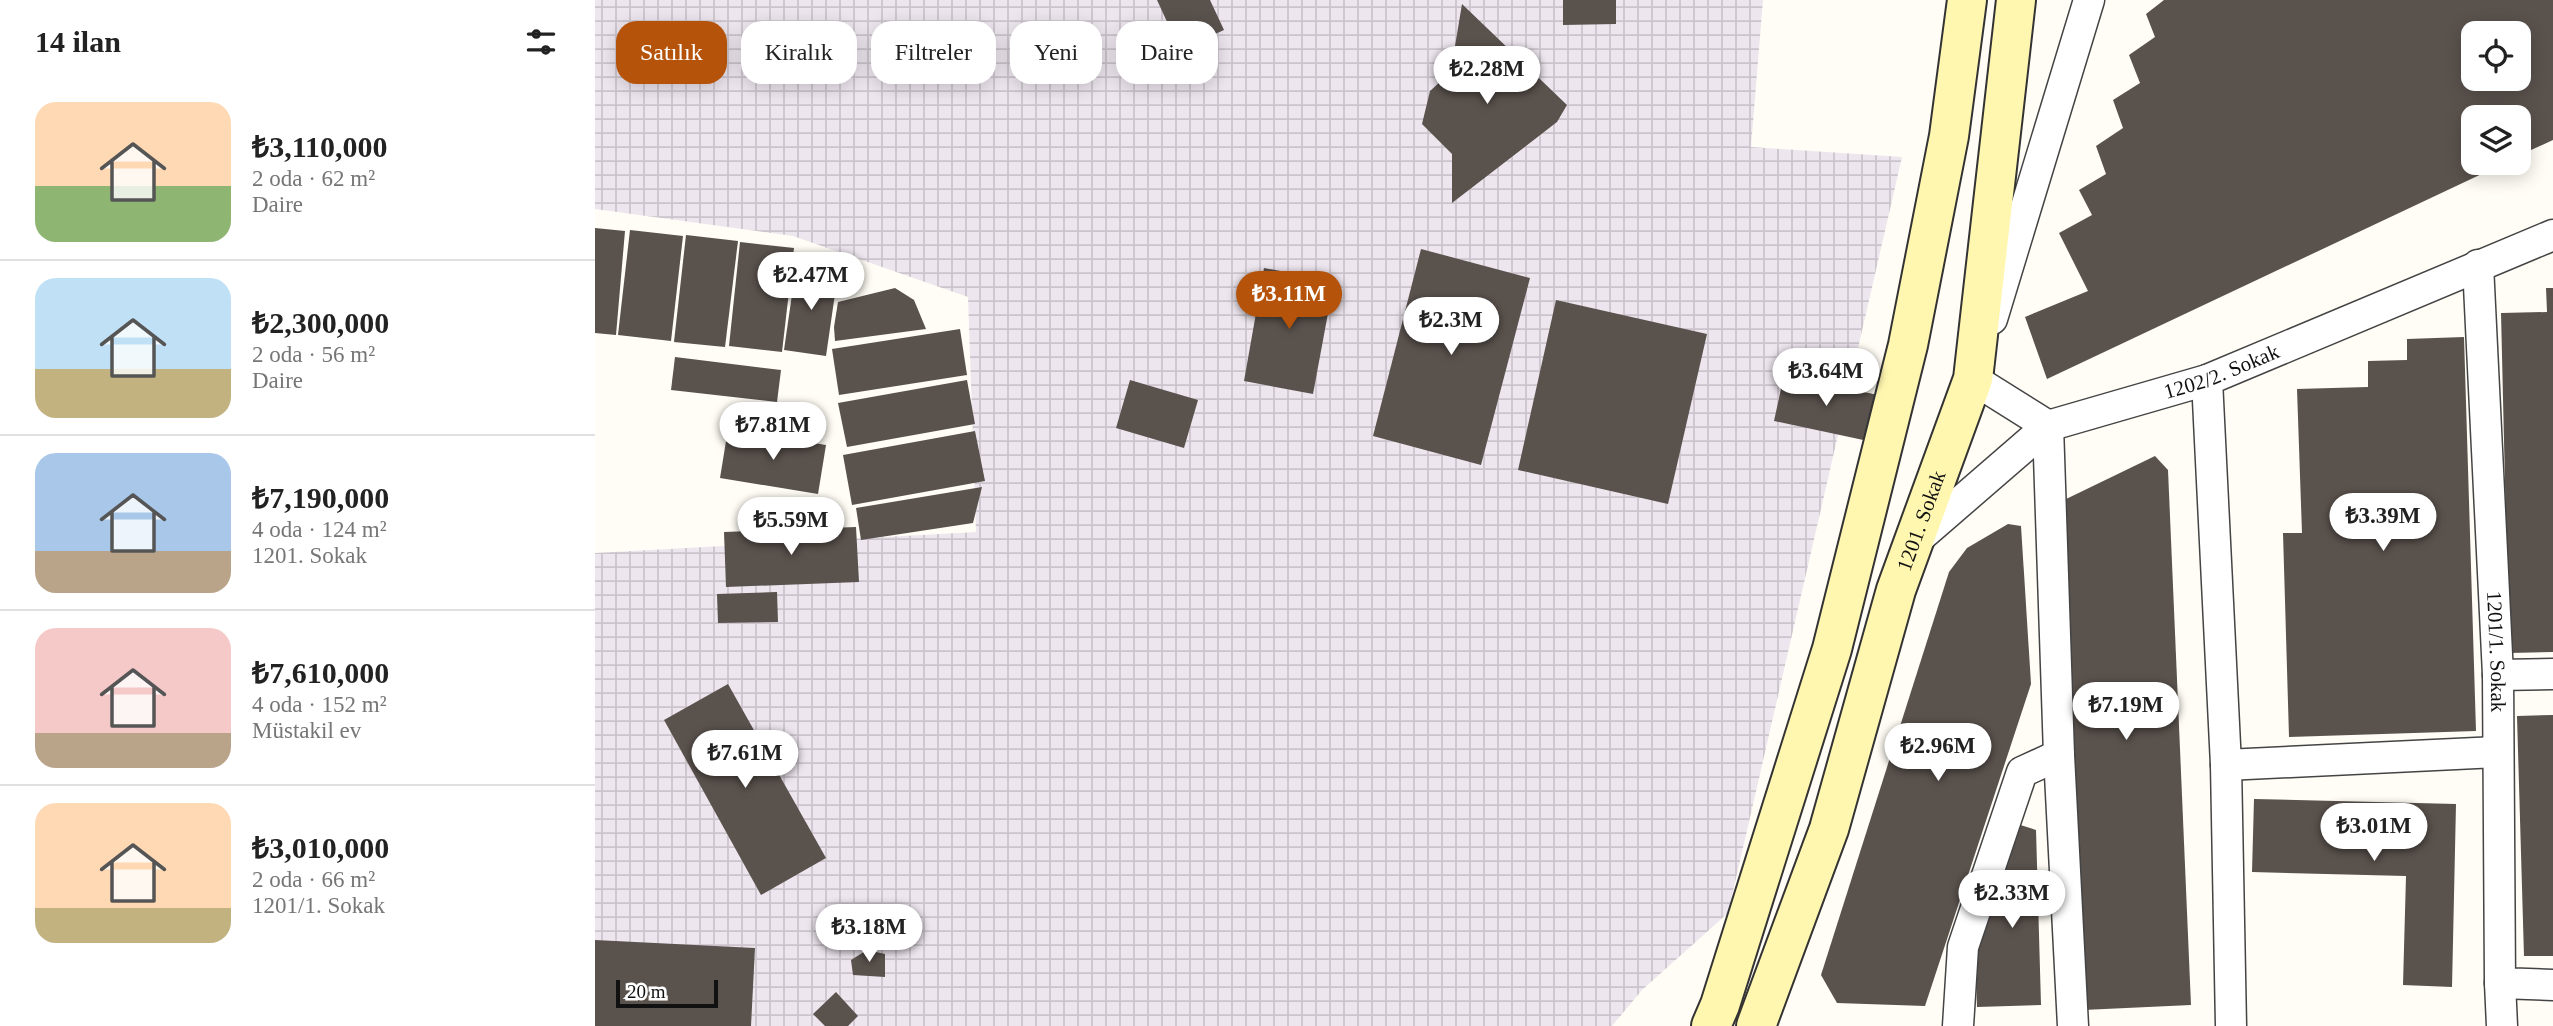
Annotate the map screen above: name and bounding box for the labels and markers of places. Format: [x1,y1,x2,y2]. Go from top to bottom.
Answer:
pin: ₺2.28M [1430,46,1544,106]
pin: ₺2.47M [754,252,868,312]
pin: ₺3.11M [1232,272,1346,331]
pin: ₺2.3M [1402,298,1500,357]
pin: ₺3.64M [1769,348,1883,408]
pin: ₺7.81M [716,402,830,462]
pin: ₺3.39M [2326,494,2440,553]
pin: ₺5.59M [734,498,848,557]
pin: ₺7.19M [2069,682,2183,742]
pin: ₺2.96M [1881,724,1995,783]
pin: ₺7.61M [688,730,802,790]
pin: ₺3.01M [2317,804,2431,863]
pin: ₺2.33M [1955,870,2069,930]
pin: ₺3.18M [812,904,926,964]

